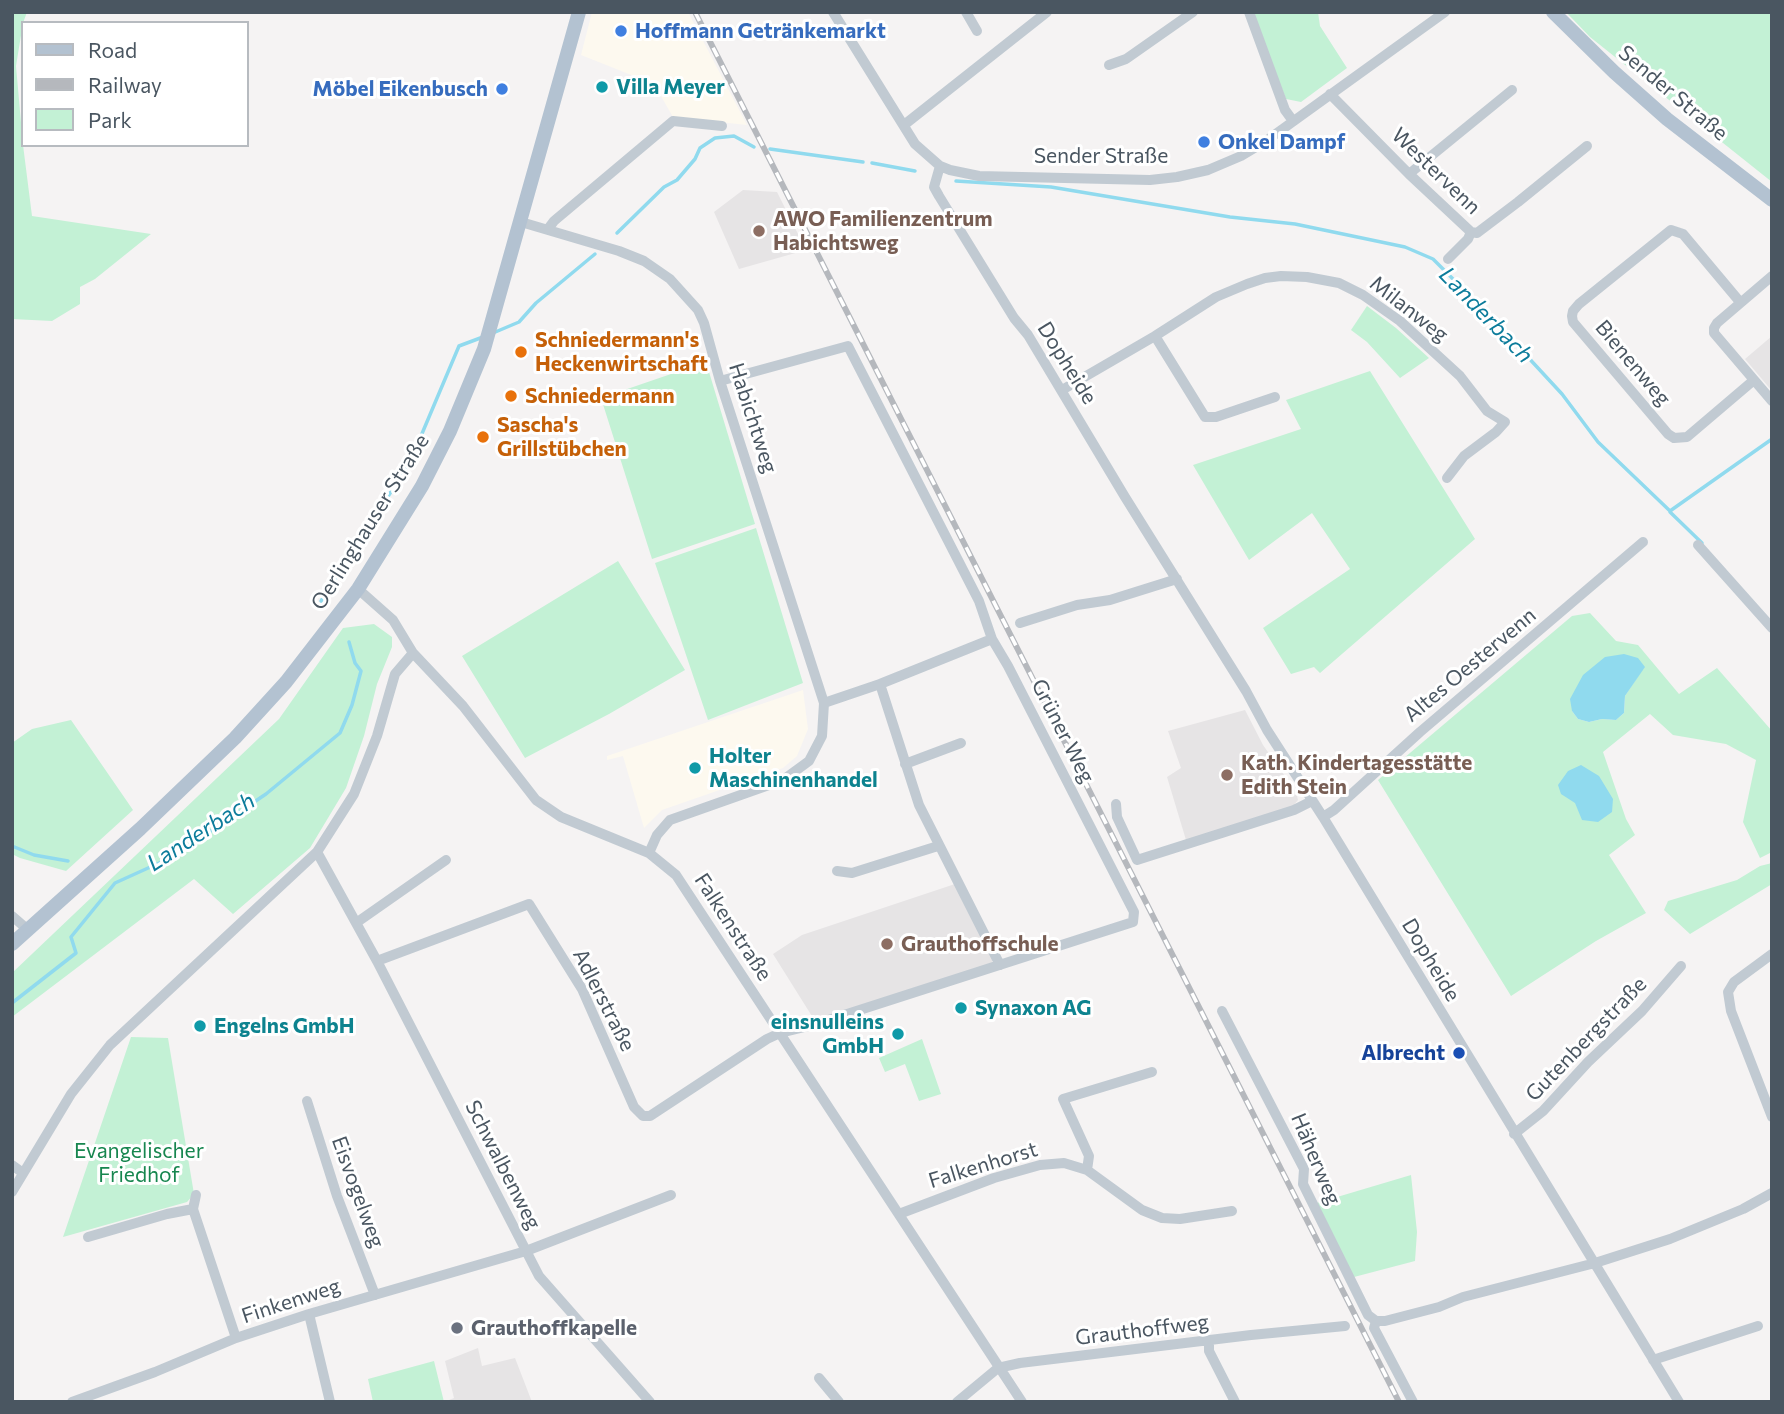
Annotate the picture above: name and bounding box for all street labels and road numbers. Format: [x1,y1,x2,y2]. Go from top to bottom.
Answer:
street label: Sender Straße [1613,40,1733,146]
street label: Westervenn [1386,122,1486,220]
street label: Sender Straße [1034,143,1168,169]
street label: Milanweg [1365,271,1453,347]
street label: Bienenweg [1590,315,1676,411]
street label: Dopheide [1032,317,1102,409]
street label: Habichtweg [723,360,783,476]
street label: Oerlinghauser Straße [306,430,434,614]
street label: Altes Oestervenn [1399,603,1541,727]
street label: Grüner Weg [1026,675,1100,787]
street label: Falkenstraße [689,869,777,985]
street label: Dopheide [1396,914,1466,1006]
street label: Adlerstraße [567,945,641,1055]
street label: Gutenbergstraße [1520,972,1652,1106]
street label: Schwalbenweg [460,1096,546,1234]
street label: Häherweg [1285,1109,1347,1209]
street label: Eisvogelweg [326,1133,390,1251]
street label: Falkenhorst [925,1136,1041,1194]
street label: Finkenweg [239,1273,343,1329]
street label: Grauthoffweg [1074,1309,1210,1351]

